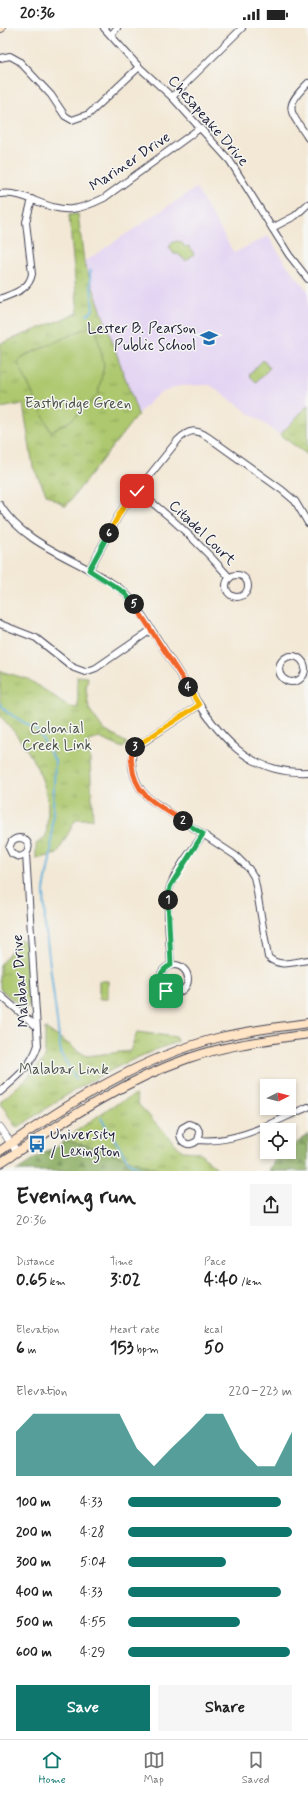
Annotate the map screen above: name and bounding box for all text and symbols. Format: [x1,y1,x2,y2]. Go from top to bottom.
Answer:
text: 20:36 [20,4,55,24]
street label: Chesapeake Drive [163,71,253,171]
street label: Mariner Drive [86,127,175,196]
place label: Lester B. Pearson Public School [87,319,196,356]
school or university icon: Lester B. Pearson Public School [199,328,219,348]
park label: Eastbridge Green [25,394,131,414]
pin [120,474,154,508]
icon: check [126,480,148,502]
street label: Citadel Court [164,496,240,570]
pin: 6 [99,523,119,543]
text: 6 [106,526,112,540]
pin: 5 [124,594,144,614]
text: 5 [131,597,137,611]
pin: 4 [178,677,198,697]
text: 4 [185,680,191,694]
park label: Colonial Creek Link [22,719,92,756]
pin: 3 [125,737,145,757]
text: 3 [133,740,137,754]
pin: 2 [173,811,193,831]
text: 2 [180,814,186,828]
pin: 1 [158,890,178,910]
text: 1 [166,893,170,907]
street label: Malabar Drive [8,934,34,1028]
pin [149,974,183,1008]
icon: arrive [155,980,177,1002]
park label: Malabar Link [19,1060,109,1080]
north arrow [260,1079,296,1115]
map controls [260,1079,296,1159]
button: locate [260,1123,296,1159]
place label: University / Lexington [50,1125,120,1163]
bus stop icon: University / Lexington [27,1134,47,1154]
text: Evening run [16,1183,136,1211]
button: share [250,1184,292,1226]
text: 20:36 [16,1212,46,1229]
text: Distance [16,1255,55,1269]
text: Time [110,1255,133,1269]
text: Pace [204,1255,226,1269]
text: 0.65 [16,1269,47,1291]
text: 3:02 [110,1269,141,1291]
text: 4:40 [204,1269,238,1291]
text: km [47,1275,66,1289]
text: /km [238,1275,262,1289]
text: Elevation [16,1323,59,1337]
text: Heart rate [110,1323,159,1337]
text: kcal [204,1323,222,1337]
text: 6 [16,1337,25,1359]
text: 153 [110,1337,134,1359]
text: 50 [204,1337,224,1359]
text: m [25,1343,36,1357]
text: bpm [134,1343,159,1357]
text: Elevation [16,1383,67,1400]
text: 220–223 m [229,1383,292,1400]
text: 100 m [16,1494,51,1511]
text: 4:33 [80,1494,102,1511]
text: 200 m [16,1524,51,1541]
text: 4:28 [80,1524,105,1541]
text: 300 m [16,1554,51,1571]
text: 5:04 [80,1554,106,1571]
text: 400 m [16,1584,53,1601]
text: 4:33 [80,1584,102,1601]
text: 500 m [16,1614,53,1631]
text: 4:55 [80,1614,106,1631]
text: 600 m [16,1644,52,1661]
text: 4:29 [80,1644,105,1661]
button: Save [16,1685,150,1731]
button: Share [158,1685,292,1731]
tab: Home [38,1749,66,1787]
tab: Map [143,1749,165,1787]
tab: Saved [242,1749,270,1787]

